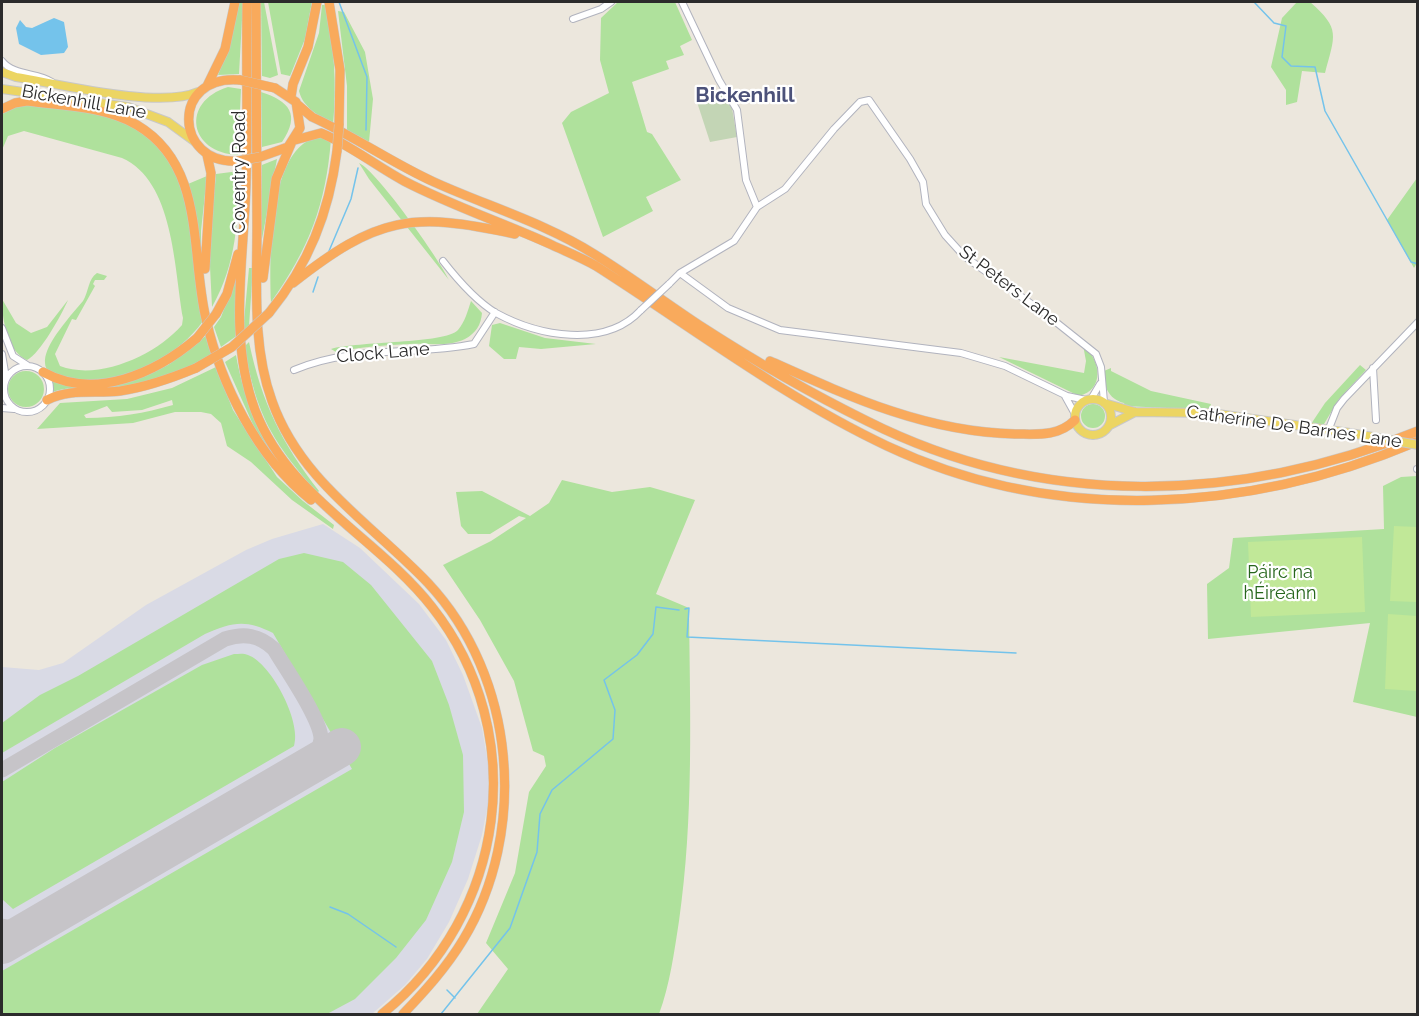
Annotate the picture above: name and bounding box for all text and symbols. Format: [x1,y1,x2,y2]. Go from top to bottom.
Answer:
street label: Bickenhill Lane [20,80,148,124]
district label: Bickenhill [695,83,795,109]
street label: Coventry Road [229,111,251,233]
street label: St Peters Lane [954,241,1064,331]
street label: Clock Lane [336,338,430,368]
street label: Catherine De Barnes Lane [1185,401,1403,453]
park label: Páirc na hÉireann [1244,562,1316,604]

